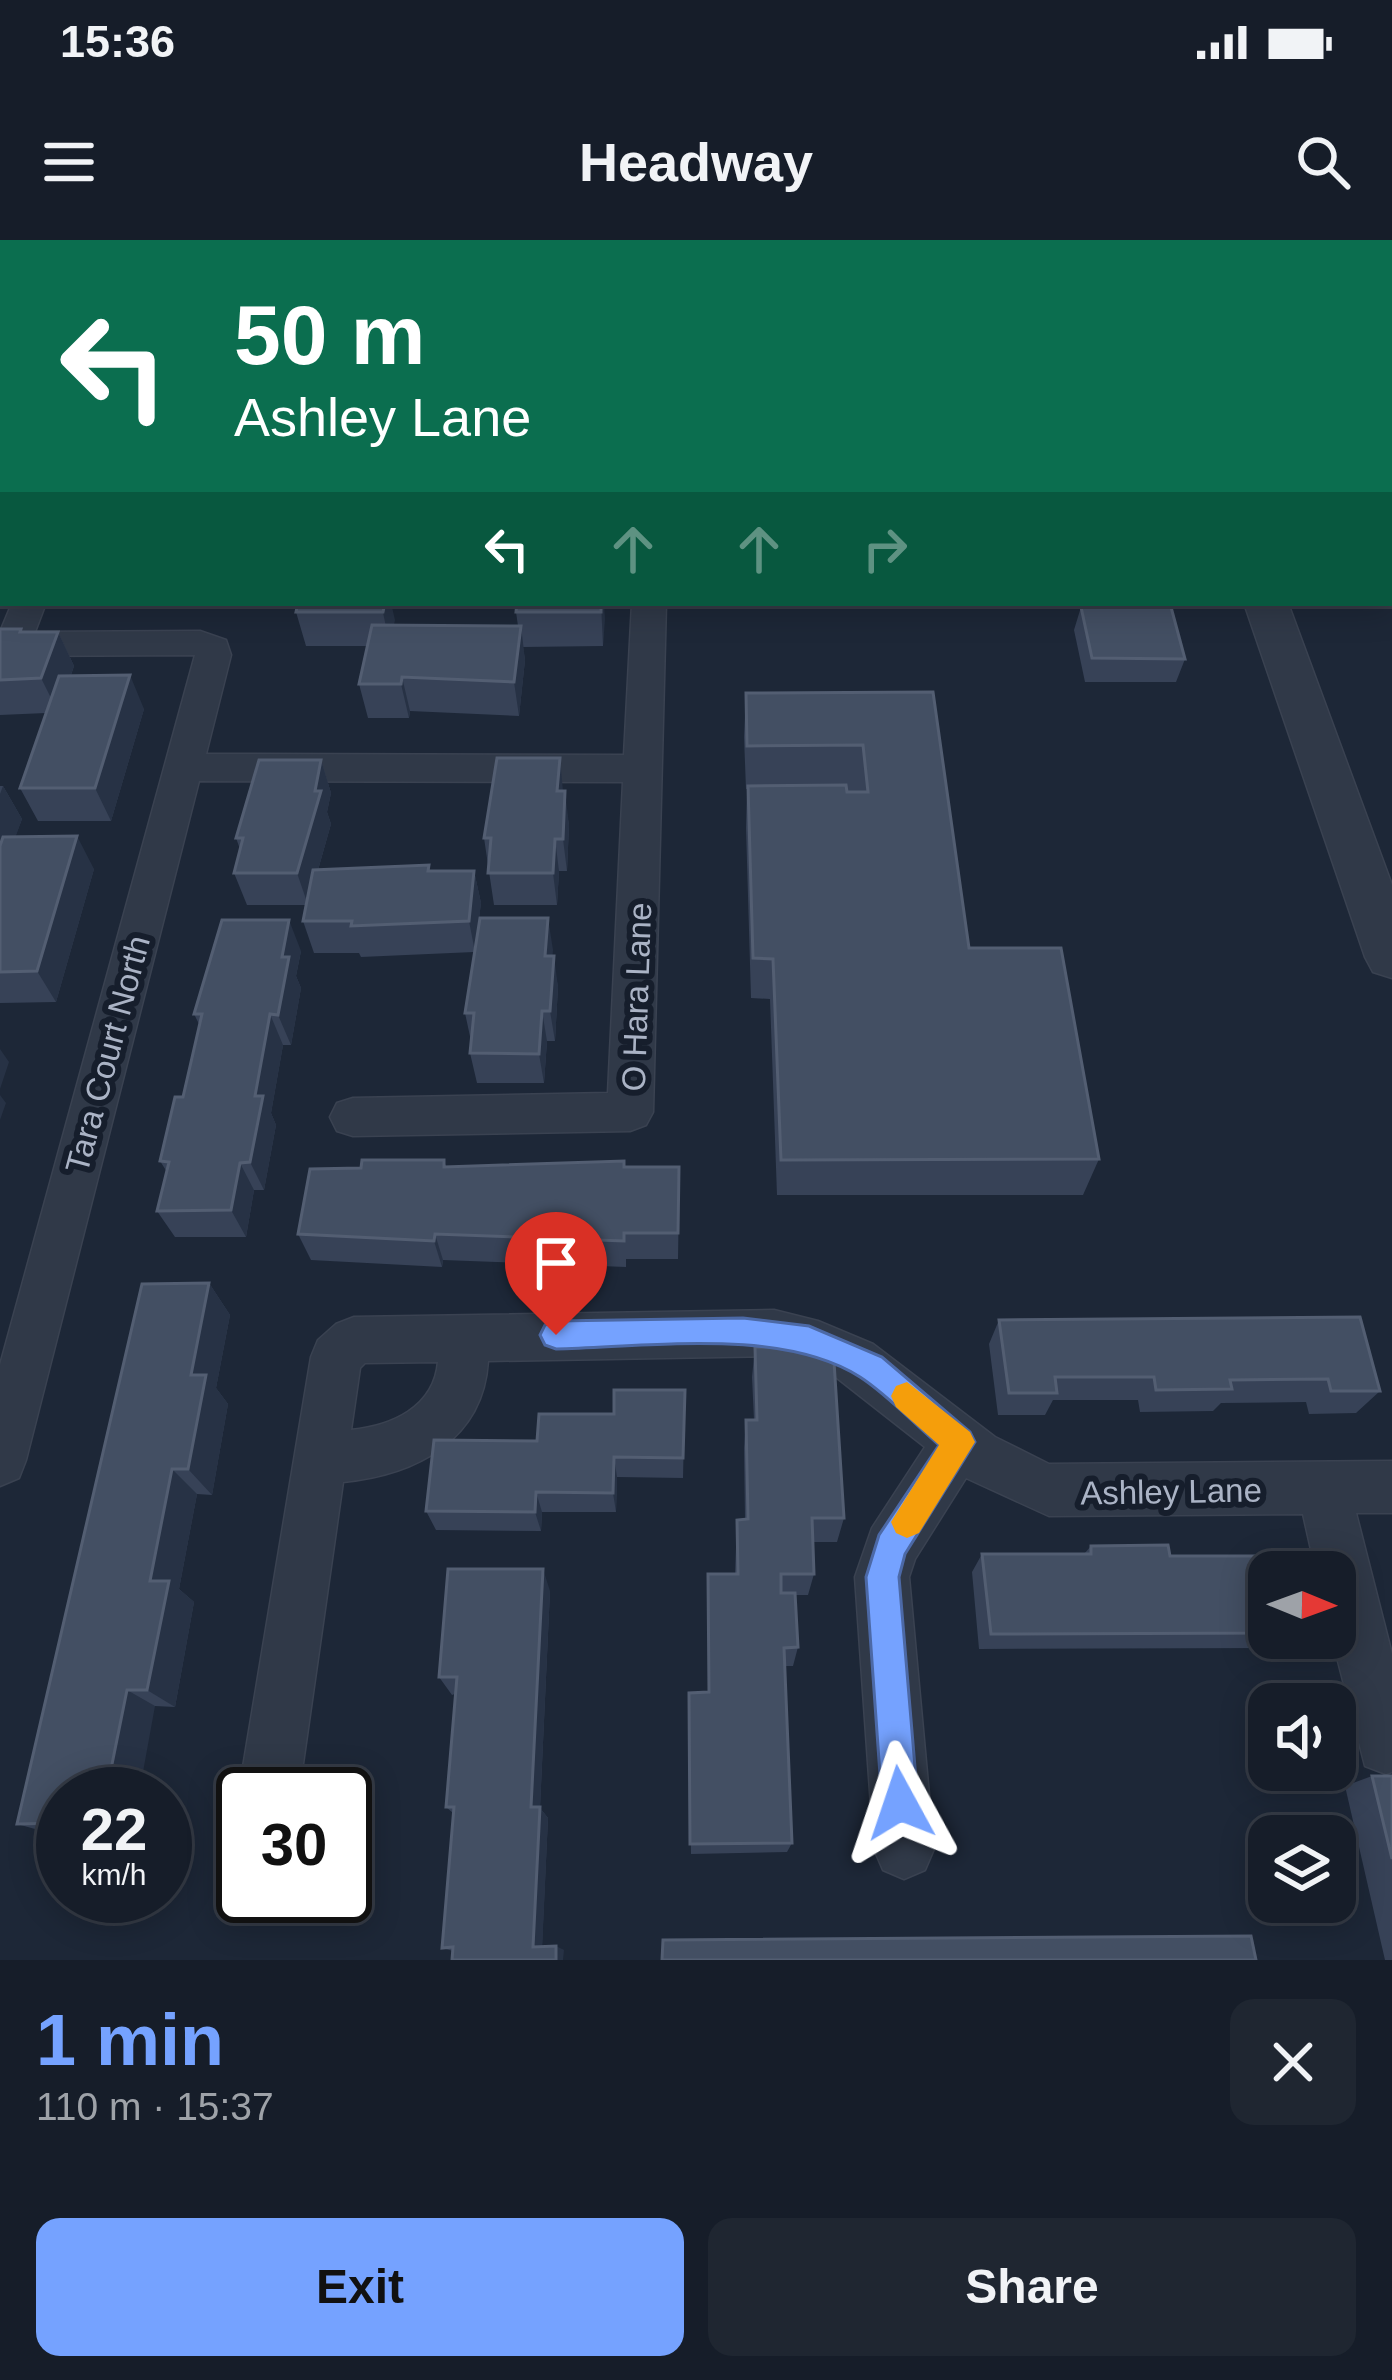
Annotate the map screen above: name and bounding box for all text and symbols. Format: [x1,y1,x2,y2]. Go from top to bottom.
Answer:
text: 15:36 [60,16,175,67]
icon: menu [36,129,102,195]
icon: search [1290,129,1356,195]
text: Headway [579,132,813,192]
icon: left [36,288,192,444]
text: 50 m [234,288,425,382]
text: Ashley Lane [234,387,531,447]
icon: left [474,516,540,582]
icon: ahead [600,516,666,582]
icon: ahead [726,516,792,582]
icon: right [852,516,918,582]
street label: O Hara Lane [615,902,658,1092]
street label: Tara Court North [58,932,157,1177]
pin [505,1212,607,1335]
icon: arrive [523,1230,589,1296]
street label: Ashley Lane [1080,1471,1262,1512]
north arrow [1248,1551,1356,1659]
map controls [1248,1551,1356,1923]
button: sound [1248,1683,1356,1791]
position arrow [837,1740,963,1866]
speed limit sign: 30 [216,1767,372,1923]
text: 22 [81,1796,147,1863]
button: layers [1248,1815,1356,1923]
text: km/h [81,1858,147,1891]
button: close [1230,1999,1356,2125]
text: 1 min [36,2000,224,2080]
text: 110 m · 15:37 [36,2085,274,2128]
button: Exit [36,2218,684,2356]
button: Share [708,2218,1356,2356]

